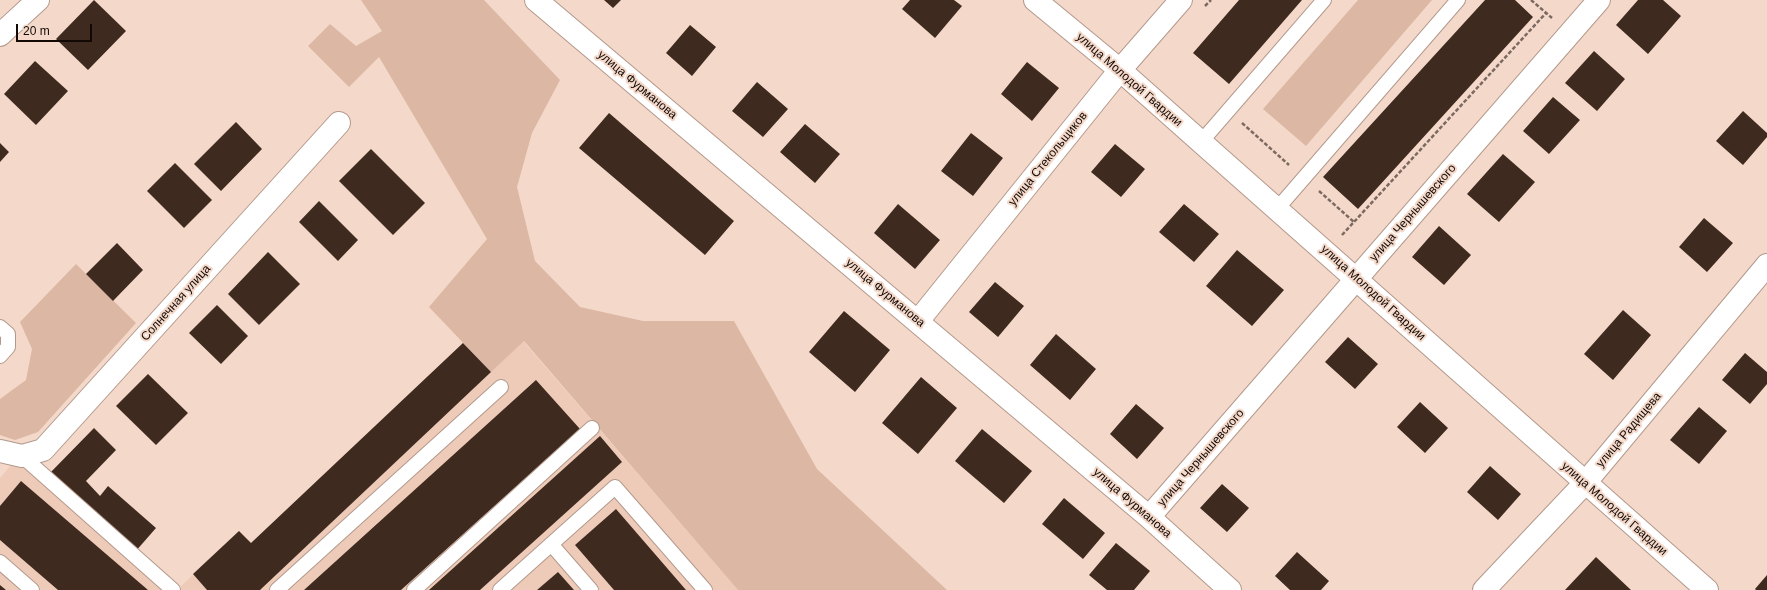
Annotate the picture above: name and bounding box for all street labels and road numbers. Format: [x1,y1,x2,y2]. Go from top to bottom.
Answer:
street label: улица Молодой Гвардии [1073,30,1185,130]
street label: улица Фурманова [594,48,680,122]
street label: улица Стекольщиков [1006,109,1090,209]
street label: улица Чернышевского [1367,161,1459,265]
street label: улица Молодой Гвардии [1318,242,1428,344]
street label: улица Фурманова [842,256,928,330]
street label: Солнечная улица [138,262,214,344]
street label: улица Радищева [1593,390,1665,470]
street label: улица Чернышевского [1155,406,1247,510]
street label: улица Молодой Гвардии [1558,459,1670,559]
street label: улица Фурманова [1090,465,1174,541]

